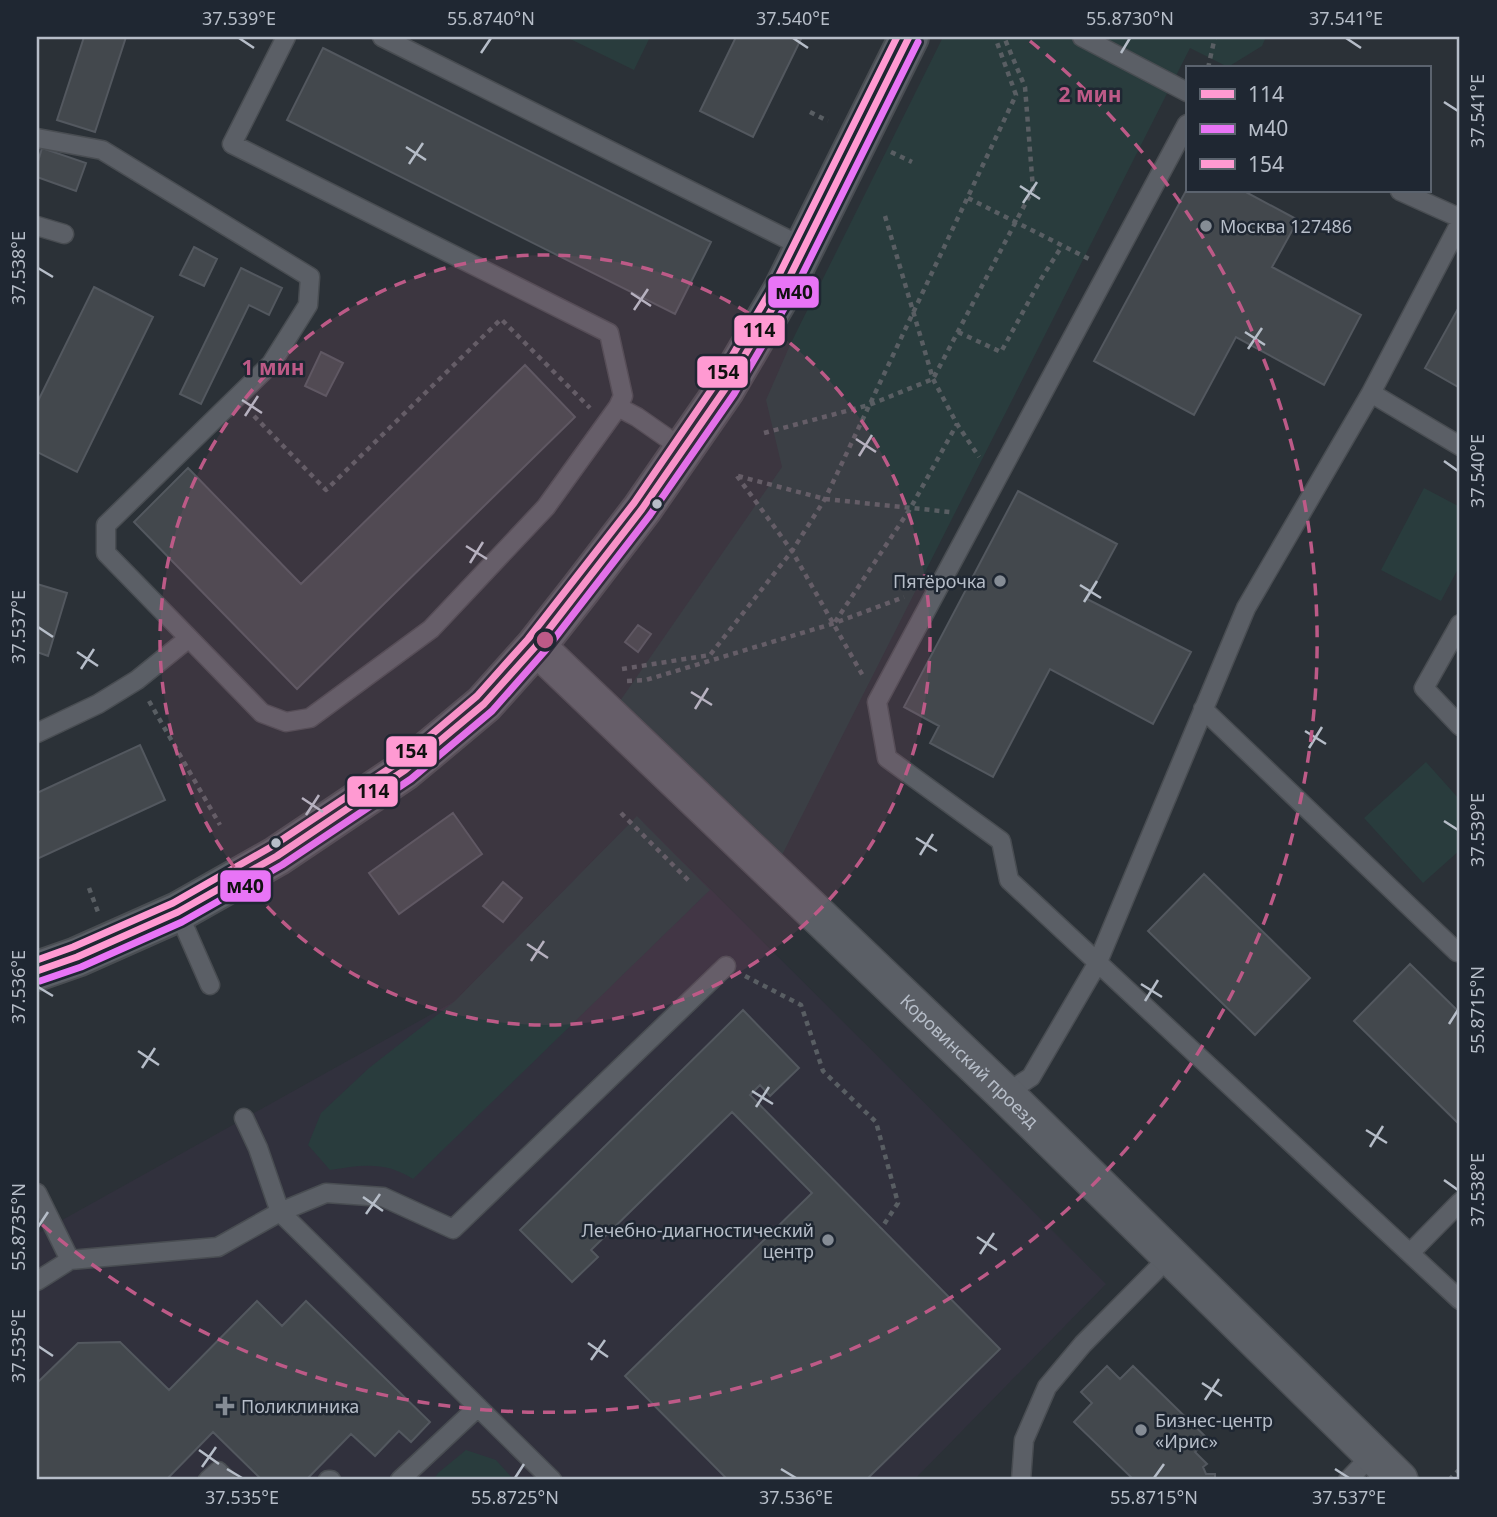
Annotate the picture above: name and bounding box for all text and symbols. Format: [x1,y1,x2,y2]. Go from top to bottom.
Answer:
text: 37.539°E [202,6,276,30]
text: 55.8740°N [447,6,535,30]
text: 37.540°E [756,6,830,30]
text: 55.8730°N [1086,6,1174,30]
text: 37.541°E [1309,6,1383,30]
legend [1186,66,1430,192]
text: 37.541°E [1465,74,1489,148]
text: 2 мин [1059,80,1121,108]
text: 114 [1248,80,1284,108]
text: м40 [1248,114,1288,142]
text: 154 [1248,150,1284,178]
place label: Москва 127486 [1220,214,1352,238]
marker: Москва 127486 [1198,218,1214,234]
text: 37.538°E [6,231,30,305]
line badge: м40 [767,275,820,309]
text: м40 [775,279,813,305]
line badge: 114 [733,314,786,347]
text: 114 [743,317,775,343]
text: 1 мин [242,353,304,381]
line badge: 154 [696,355,749,389]
text: 154 [707,359,739,385]
text: 37.540°E [1465,434,1489,508]
unlabelled marker [650,497,664,511]
place label: Пятёрочка [893,569,986,593]
marker: Пятёрочка [992,573,1008,589]
text: 37.537°E [6,590,30,664]
centre of rings [533,628,557,652]
line badge: 154 [385,735,438,768]
text: 154 [395,738,427,764]
line badge: 114 [346,775,399,808]
text: 114 [357,778,389,804]
text: 37.539°E [1465,793,1489,867]
unlabelled marker [269,836,283,850]
line badge: м40 [219,869,272,903]
text: м40 [226,873,264,899]
text: 37.536°E [6,950,30,1024]
text: 55.8715°N [1465,966,1489,1054]
street label: Коровинский проезд [895,988,1044,1133]
text: 37.538°E [1465,1153,1489,1227]
text: 55.8735°N [6,1183,30,1271]
place label: Лечебно-диагностический центр [581,1218,814,1263]
marker: Лечебно-диагностический центр [820,1232,836,1248]
text: 37.535°E [6,1309,30,1383]
place label: Поликлиника [241,1394,359,1418]
marker: Поликлиника [215,1396,235,1416]
place label: Бизнес-центр «Ирис» [1155,1408,1273,1453]
marker: Бизнес-центр «Ирис» [1133,1422,1149,1438]
text: 37.535°E [205,1485,279,1509]
text: 55.8725°N [471,1485,559,1509]
text: 37.536°E [759,1485,833,1509]
text: 55.8715°N [1110,1485,1198,1509]
text: 37.537°E [1312,1485,1386,1509]

